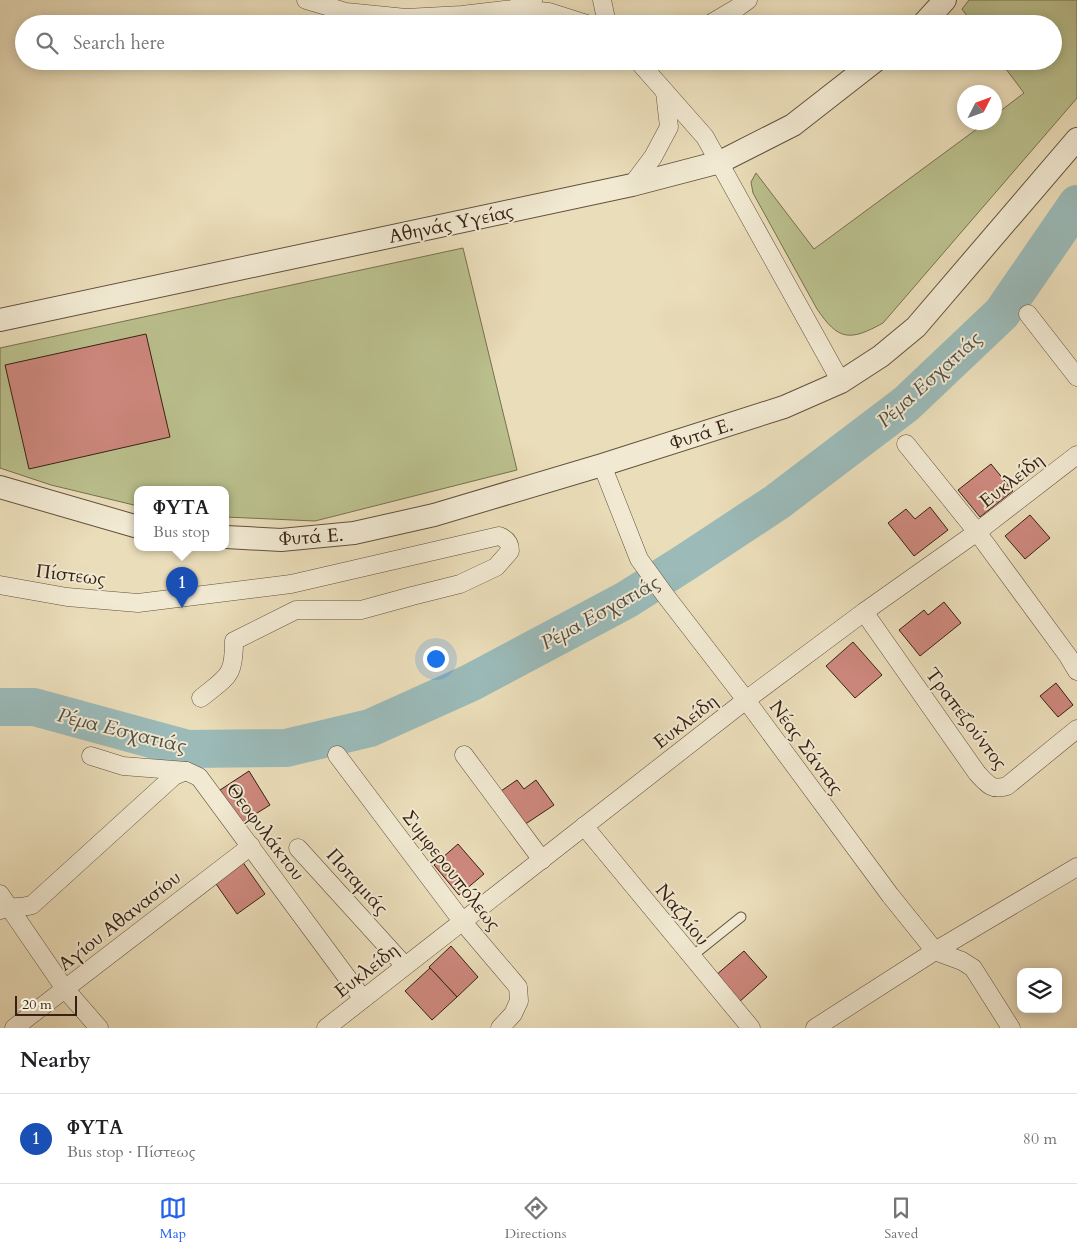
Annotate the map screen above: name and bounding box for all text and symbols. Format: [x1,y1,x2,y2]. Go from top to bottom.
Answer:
search box [15,15,1062,70]
icon: search [33,29,61,57]
text: Search here [73,30,165,56]
north arrow [957,85,1002,130]
street label: Αθηνάς Υγείας [386,198,516,250]
water label: Ρέμα Εσχατιάς [871,325,988,434]
street label: Φυτά Ε. [666,412,736,456]
street label: Ευκλείδη [974,448,1049,514]
popup [134,486,229,551]
text: ΦΥΤΑ [153,495,209,521]
text: Bus stop [153,521,210,543]
street label: Φυτά Ε. [278,522,344,552]
street label: Πίστεως [35,558,107,592]
pin: 1 [166,567,198,608]
water label: Ρέμα Εσχατιάς [536,568,665,656]
your location [423,646,449,672]
street label: Τραπεζούντος [919,662,1013,775]
street label: Ευκλείδη [648,689,723,755]
street label: Νέας Σάντας [763,695,849,800]
water label: Ρέμα Εσχατιάς [54,701,190,760]
street label: Θεοφυλάκτου [220,777,311,886]
street label: Συμφερουπόλεως [396,805,506,936]
street label: Ποταμιάς [320,843,394,921]
street label: Αγίου Αθανασίου [53,865,186,977]
street label: Ναζλίου [649,878,715,951]
street label: Ευκλείδη [329,938,404,1004]
map controls [1017,968,1062,1013]
button: layers [1017,968,1062,1013]
scale bar [15,993,78,1016]
text: 20 m [22,995,52,1014]
text: Nearby [20,1046,91,1075]
text: ΦΥΤΑ [67,1115,123,1141]
text: 1 [32,1128,40,1150]
text: 80 m [1023,1128,1057,1150]
text: Bus stop · Πίστεως [67,1141,196,1163]
tab: Map [159,1194,187,1243]
tab: Directions [505,1194,566,1243]
tab: Saved [884,1194,918,1243]

